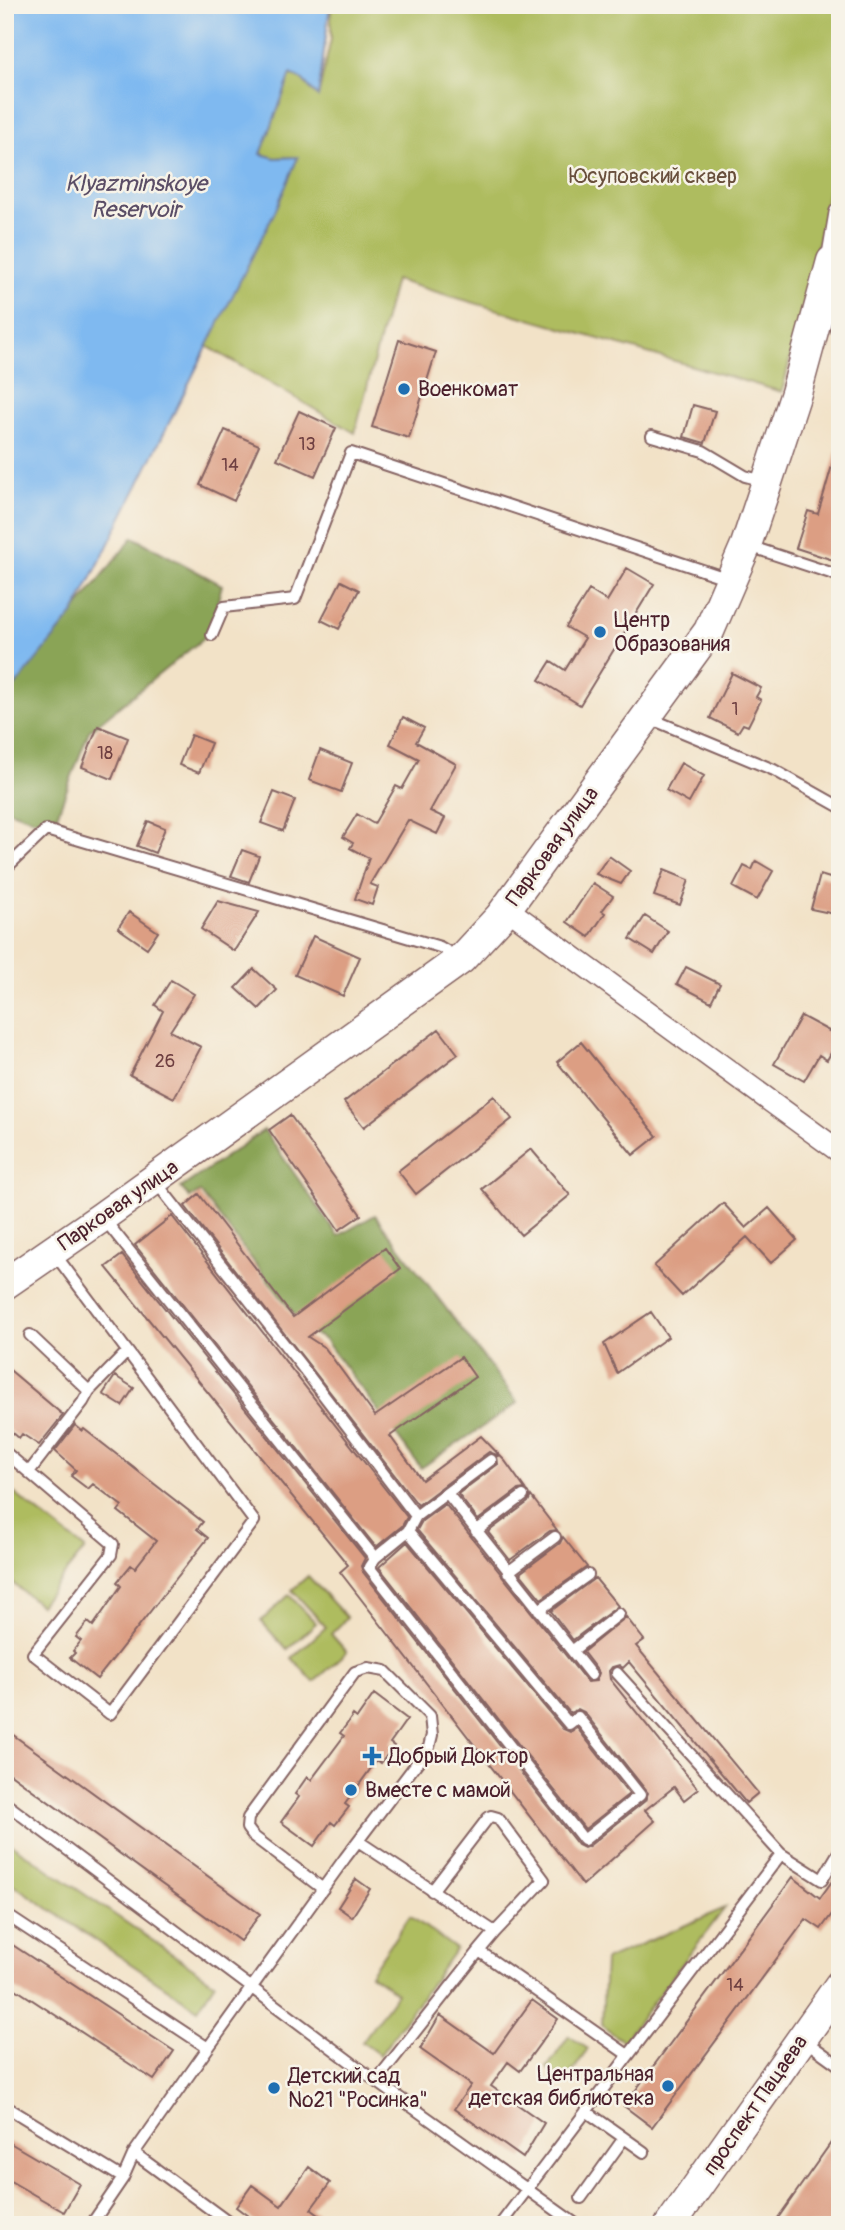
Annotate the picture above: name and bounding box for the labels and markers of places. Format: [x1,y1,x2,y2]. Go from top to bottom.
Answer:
place label: Военкомат [418,376,519,403]
marker: Военкомат [396,381,412,397]
place label: Центр Образования [614,607,730,658]
marker: Центр Образования [592,624,608,640]
place label: Добрый Доктор [387,1743,528,1770]
marker: Добрый Доктор [362,1746,382,1766]
place label: Вместе с мамой [365,1777,511,1804]
marker: Вместе с мамой [343,1782,359,1798]
place label: Центральная детская библиотека [468,2061,654,2112]
place label: Детский сад №21 "Росинка" [287,2063,428,2114]
marker: Центральная детская библиотека [660,2078,676,2094]
marker: Детский сад №21 "Росинка" [266,2080,282,2096]

